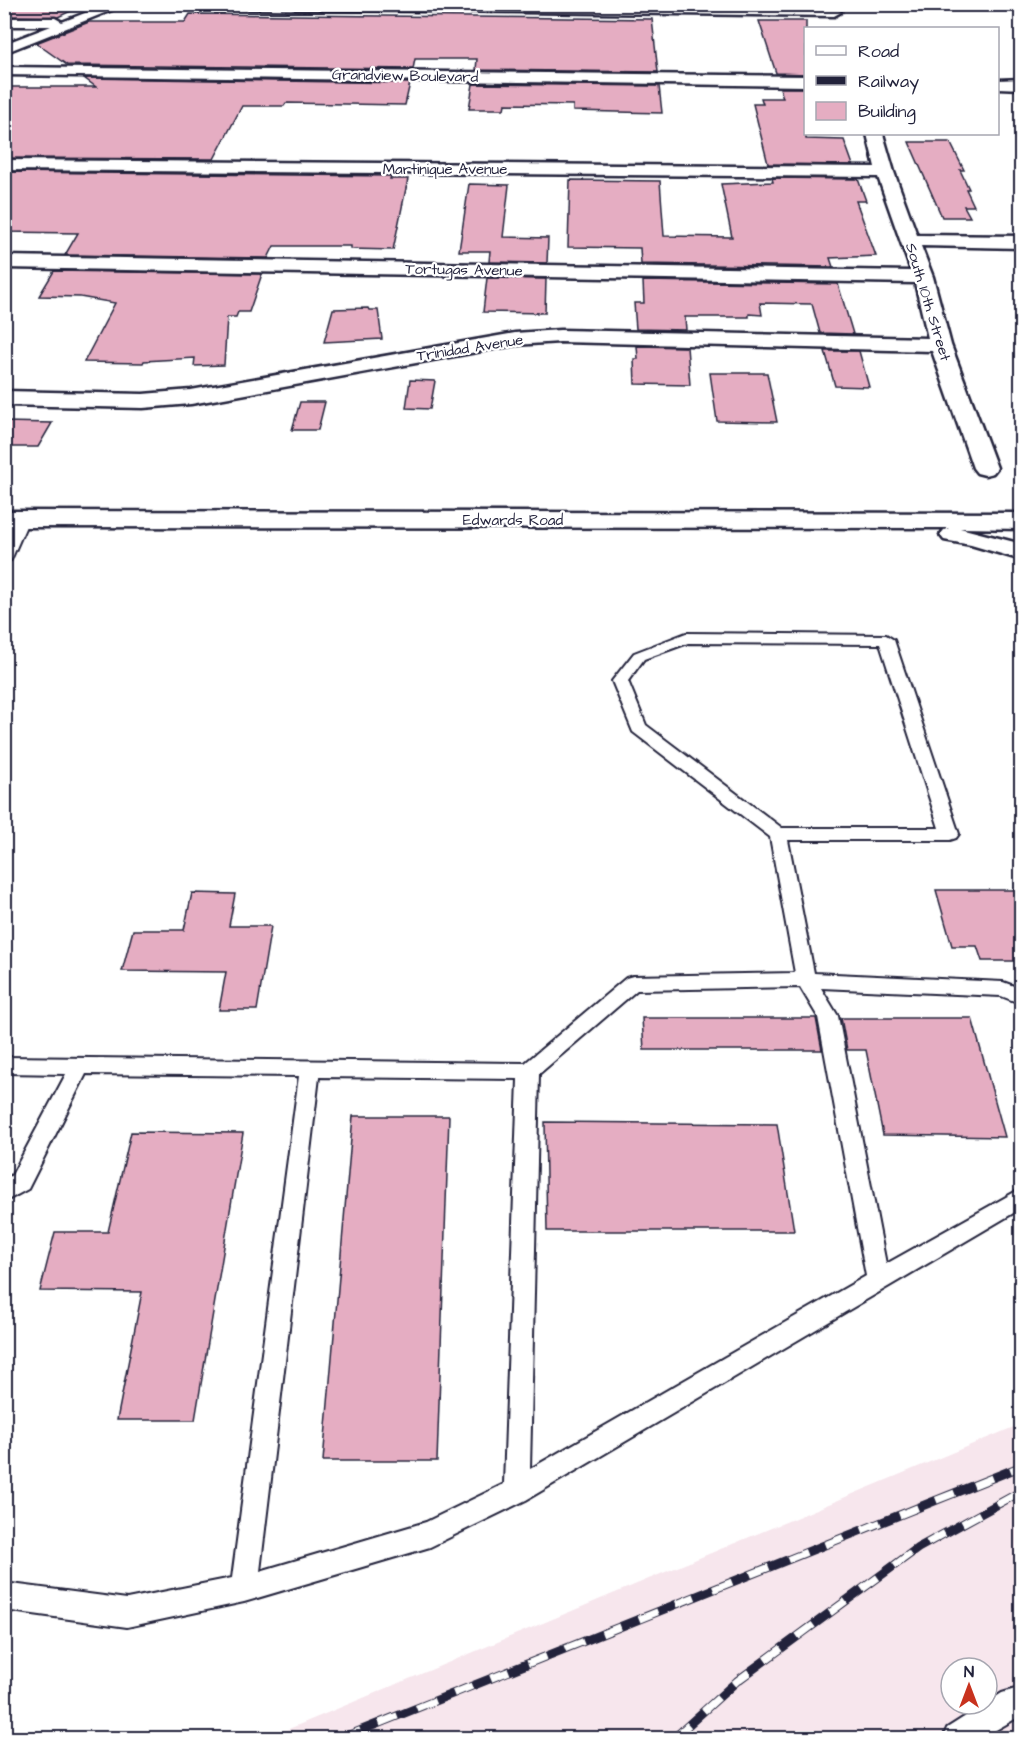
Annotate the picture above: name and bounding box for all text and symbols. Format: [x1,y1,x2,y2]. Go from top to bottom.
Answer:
legend [804,27,999,135]
text: Road [858,39,899,64]
street label: Grandview Boulevard [332,64,479,88]
text: Railway [858,69,919,95]
text: Building [858,99,916,125]
street label: Martinique Avenue [383,159,507,180]
street label: South 10th Street [900,240,956,364]
street label: Tortugas Avenue [405,258,523,283]
street label: Trinidad Avenue [415,329,525,367]
street label: Edwards Road [463,510,563,531]
north arrow [939,1656,999,1716]
text: N [964,1661,974,1683]

